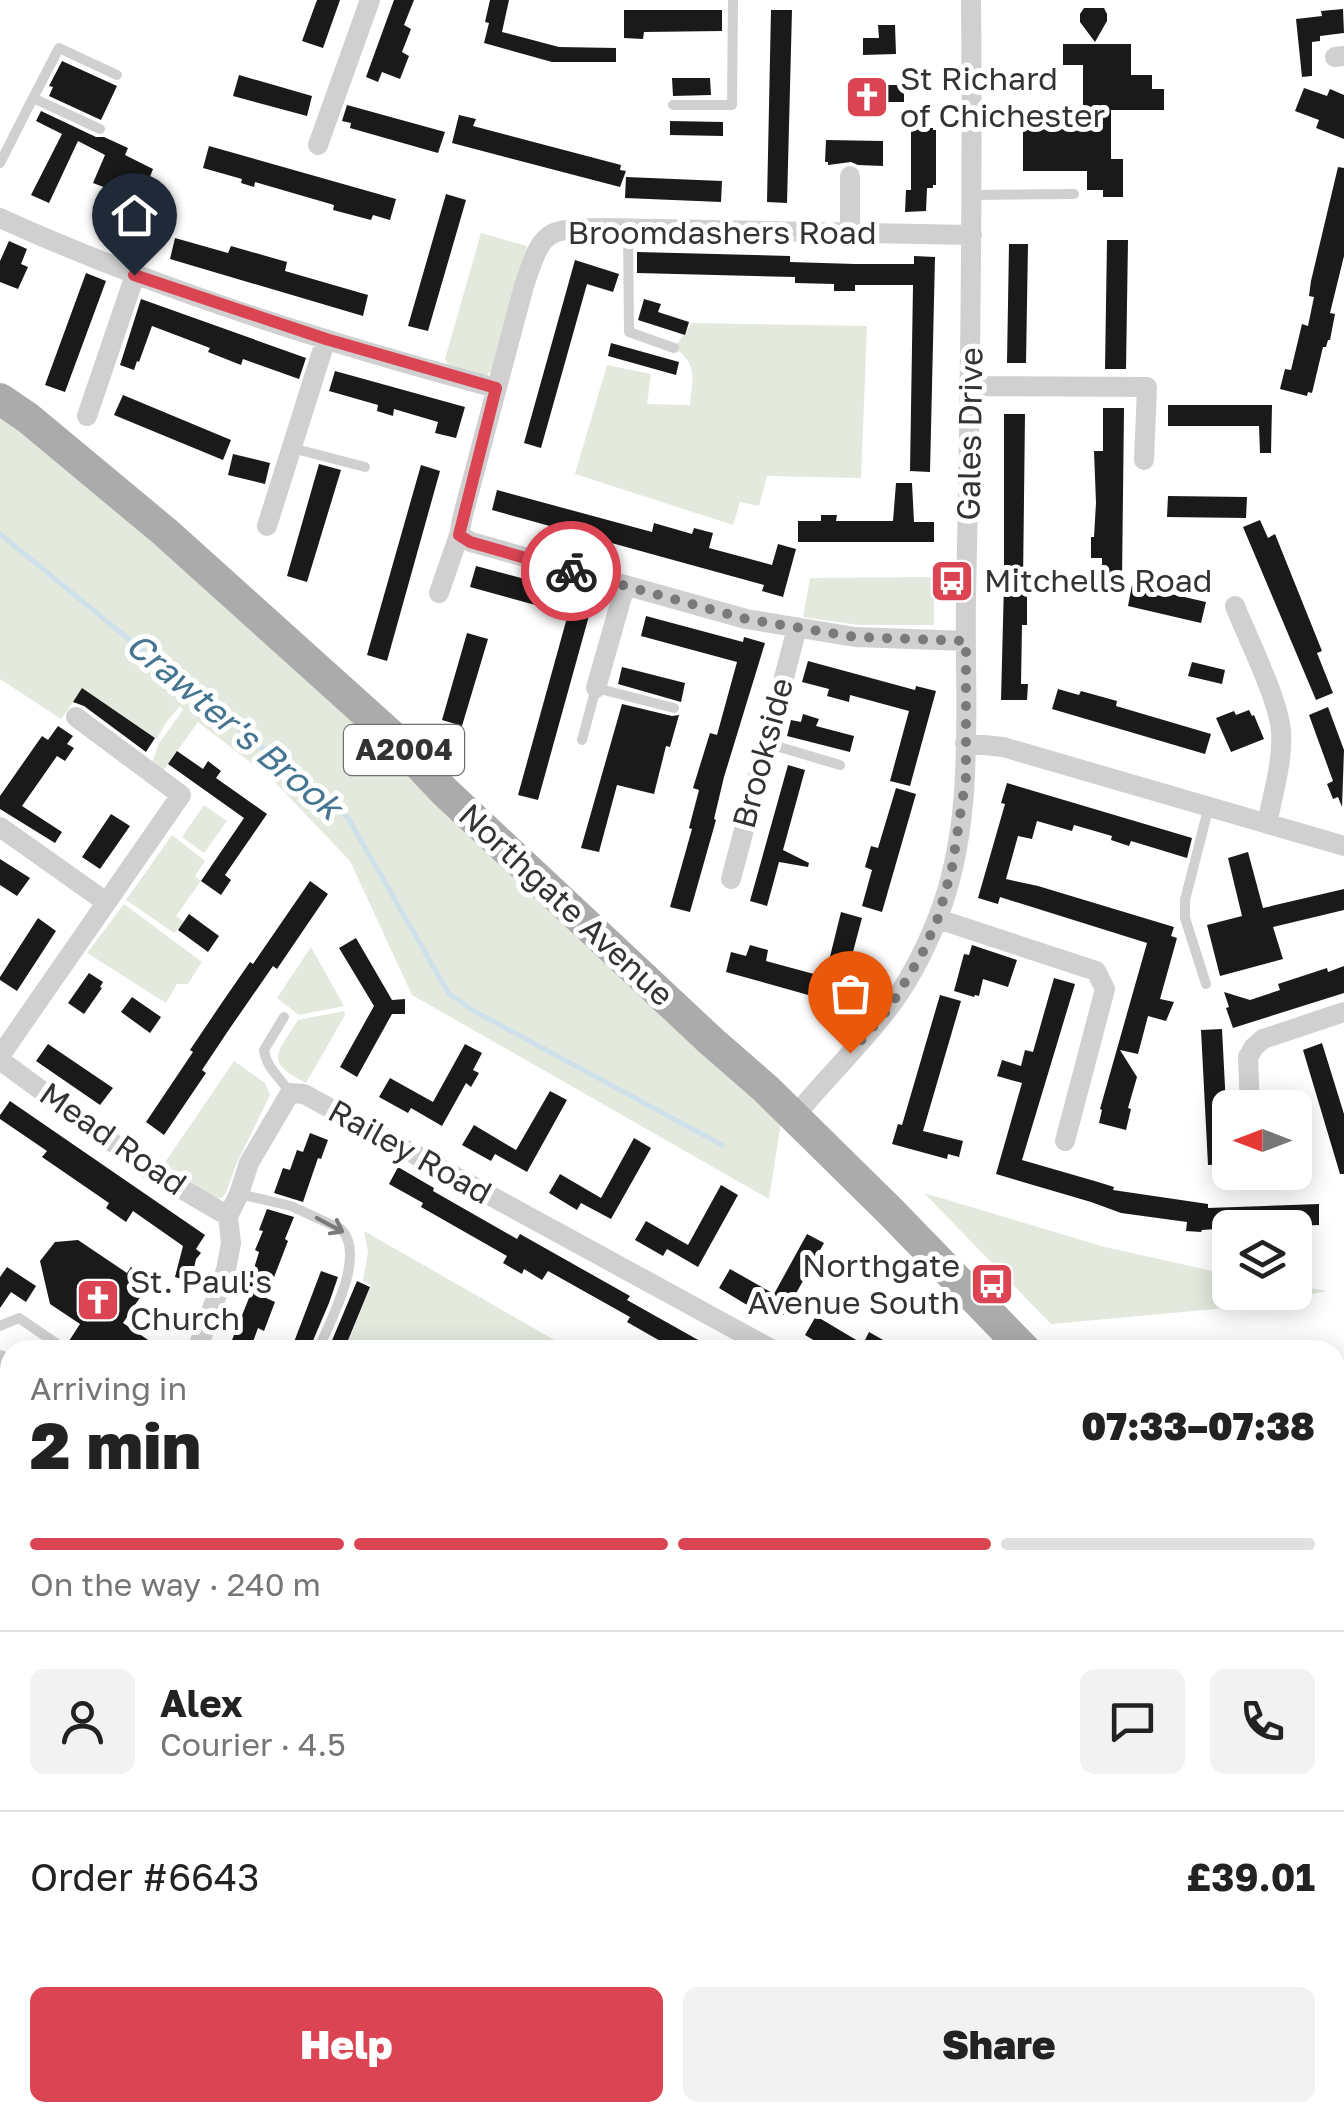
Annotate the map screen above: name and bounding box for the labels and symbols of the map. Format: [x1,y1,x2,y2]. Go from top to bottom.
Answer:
place label: St Richard of Chichester [900,59,1105,134]
church icon: St Richard of Chichester [844,74,890,120]
pin [92,173,177,276]
street label: Broomdashers Road [567,213,877,251]
street label: Gales Drive [948,347,990,521]
courier [521,521,621,621]
bus stop icon: Mitchells Road [929,558,975,604]
place label: Mitchells Road [984,561,1212,599]
water label: Crawter's Brook [118,623,353,830]
street label: Brookside [724,674,800,832]
road number: A2004 [344,725,464,775]
street label: Northgate Avenue [452,795,682,1013]
pin [808,951,893,1054]
street label: Mead Road [33,1074,194,1203]
north arrow [1212,1090,1312,1190]
street label: Railey Road [322,1091,499,1211]
one-way arrow [315,1216,345,1236]
place label: Northgate Avenue South [748,1246,960,1321]
bus stop icon: Northgate Avenue South [969,1261,1015,1307]
place label: St. Paul's Church [130,1262,272,1337]
church icon: St. Paul's Church [75,1277,121,1323]

